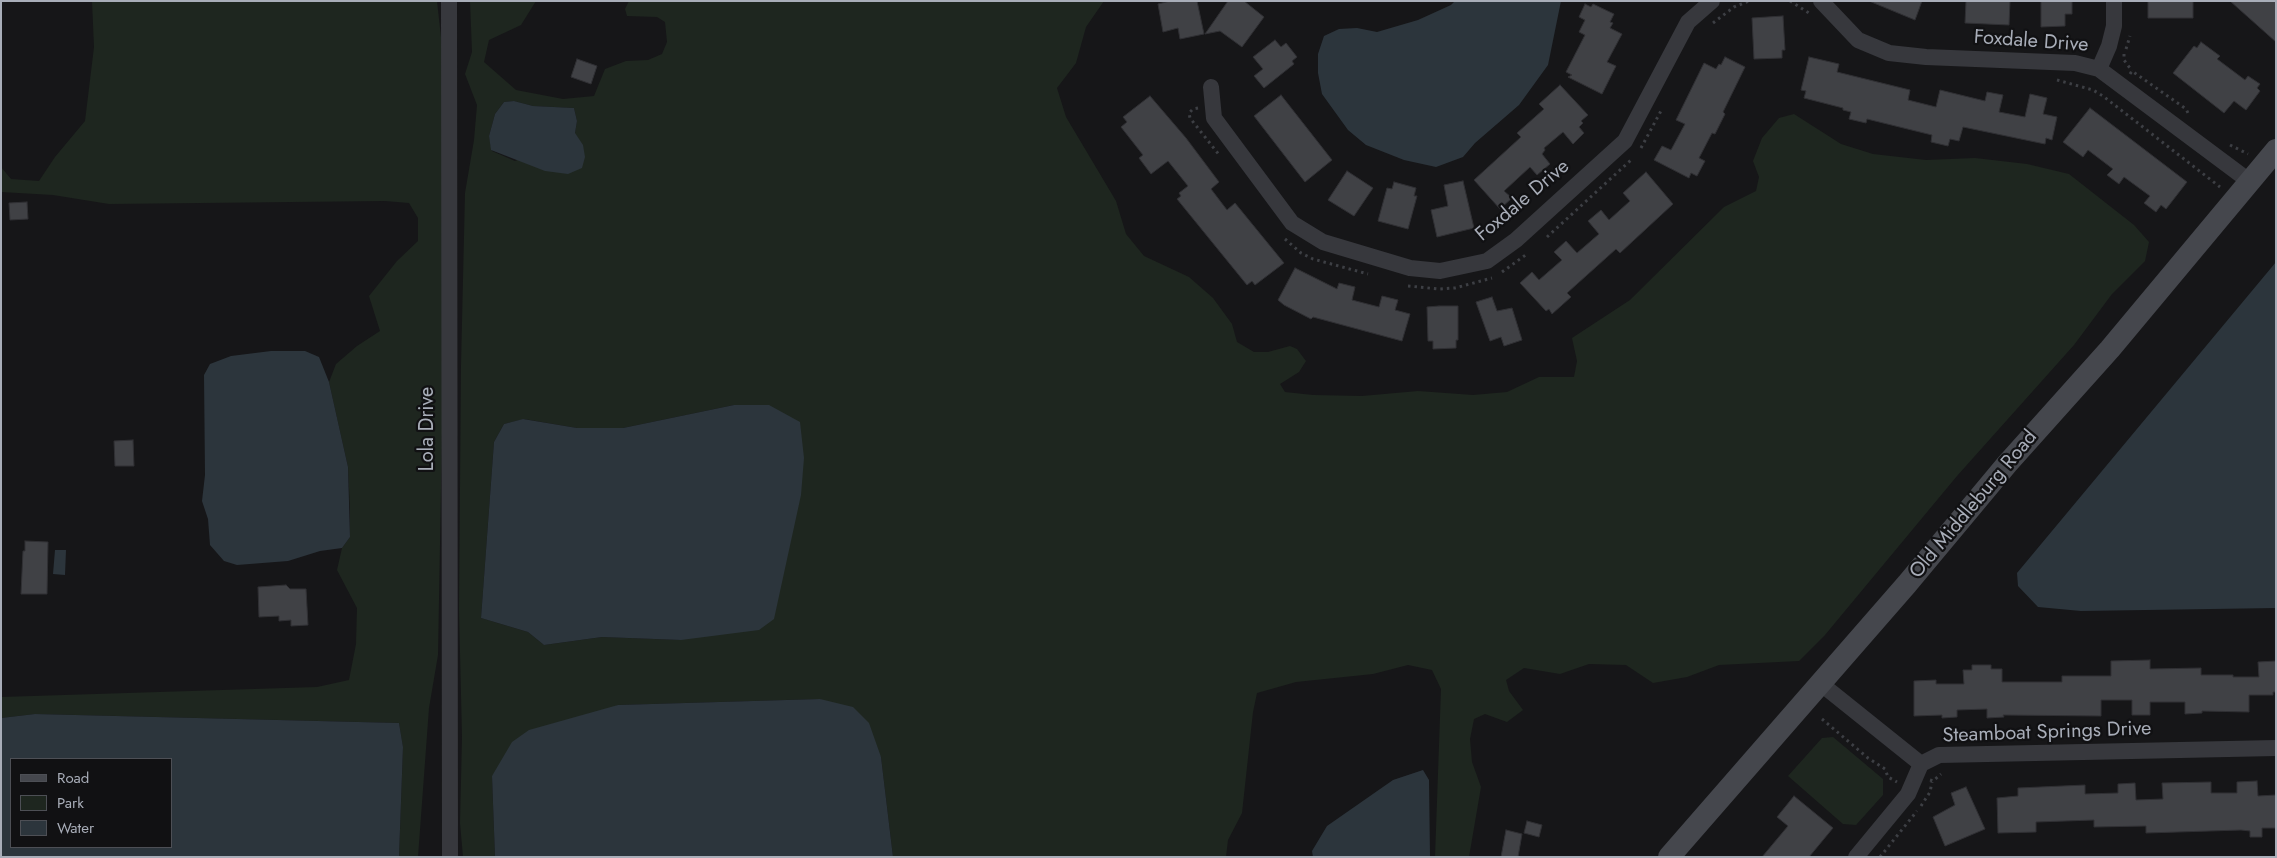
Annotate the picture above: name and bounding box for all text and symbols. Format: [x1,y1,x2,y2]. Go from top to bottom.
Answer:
street label: Foxdale Drive [1973,26,2089,58]
street label: Foxdale Drive [1471,155,1575,247]
street label: Lola Drive [416,387,440,471]
street label: Old Middleburg Road [1905,426,2043,584]
street label: Steamboat Springs Drive [1942,717,2152,749]
legend [10,758,172,848]
text: Road [57,767,89,789]
text: Park [57,792,84,814]
text: Water [57,817,94,839]

